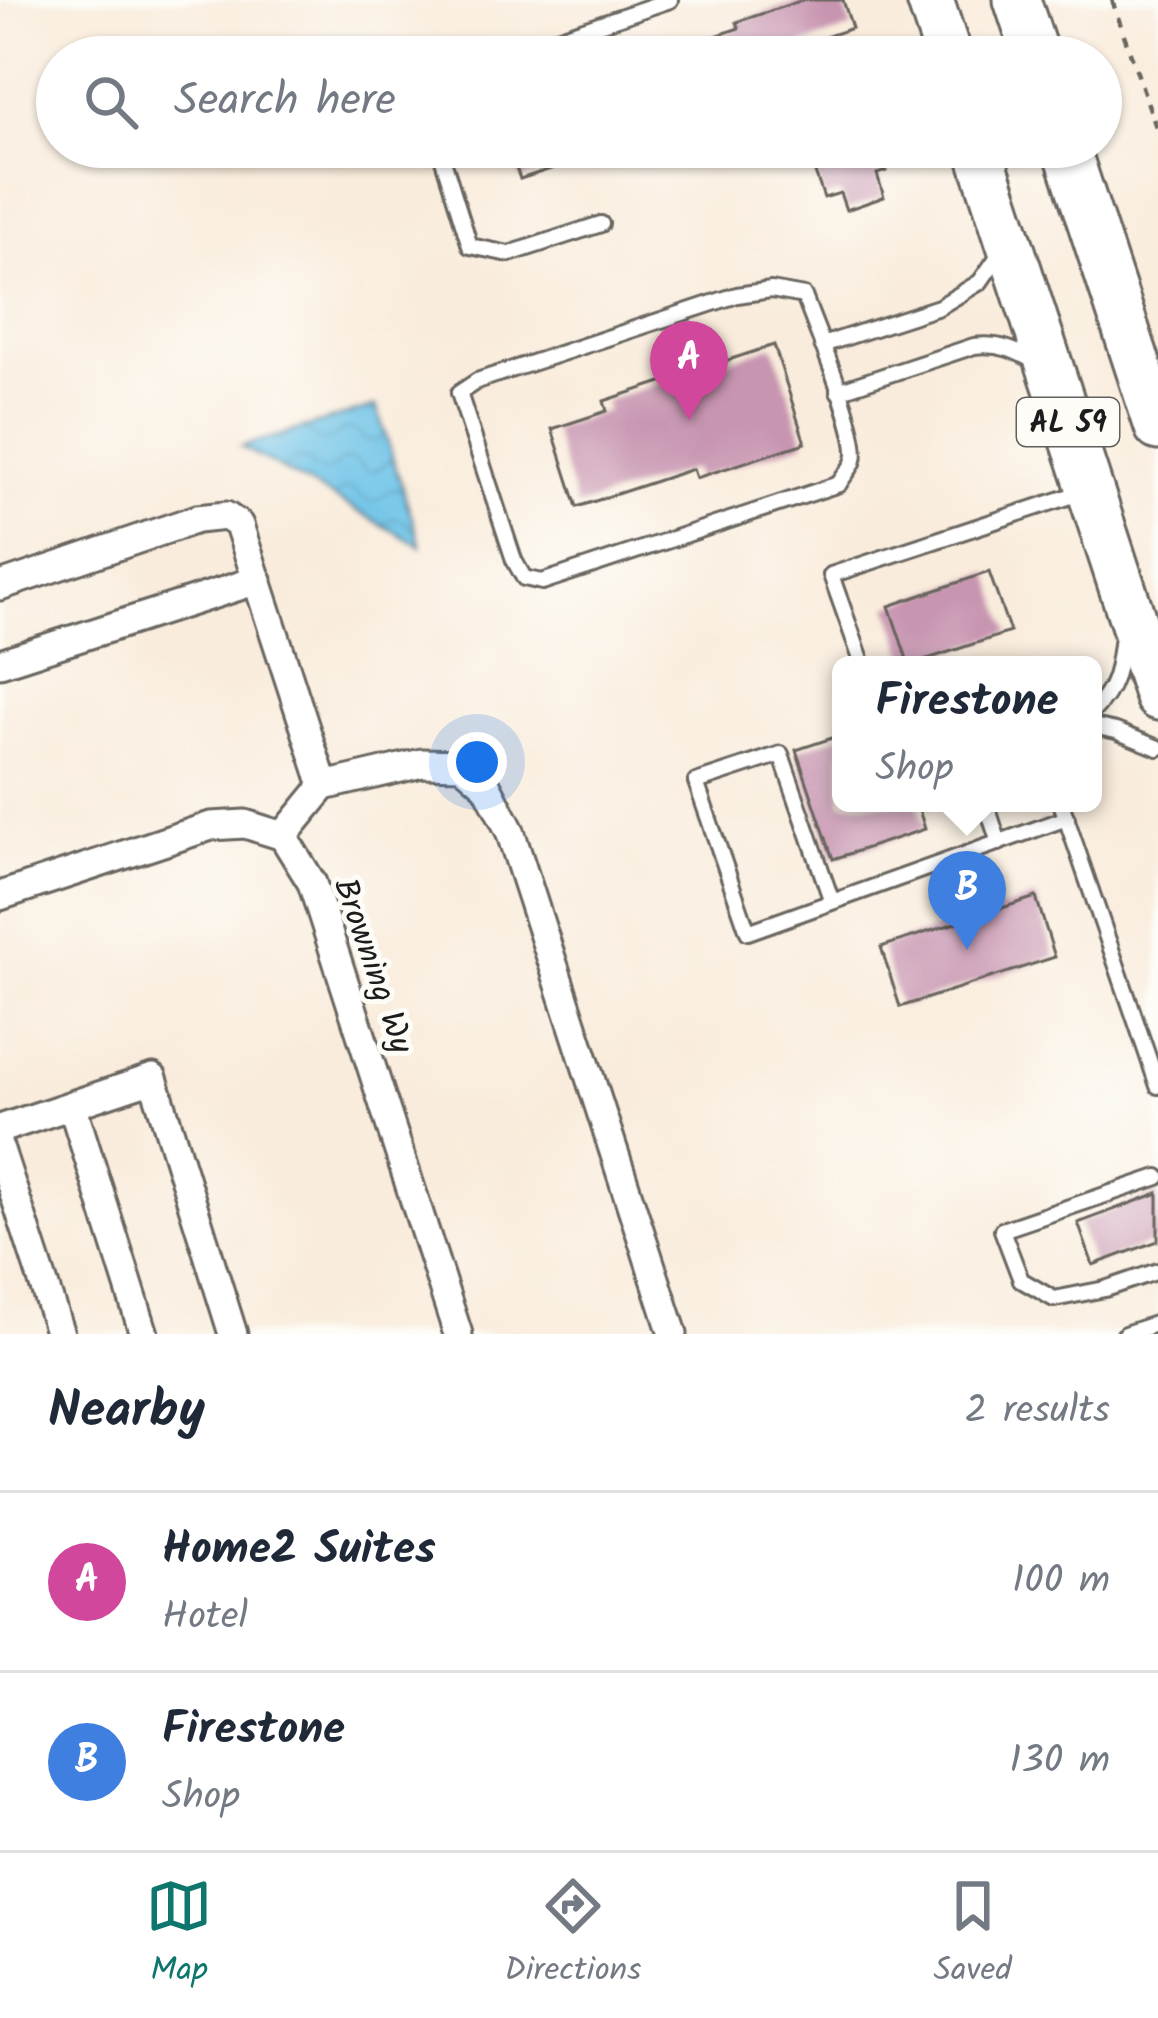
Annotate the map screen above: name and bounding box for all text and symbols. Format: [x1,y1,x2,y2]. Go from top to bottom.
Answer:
search box [36,36,1122,168]
text: Search here [174,66,396,138]
icon: search [78,69,144,135]
pin: A [650,321,728,420]
road number: AL 59 [1017,398,1119,446]
popup [832,656,1102,812]
text: Firestone [875,667,1059,739]
your location [447,732,507,792]
text: Shop [875,739,953,801]
pin: B [928,851,1006,950]
street label: Browning Wy [317,871,427,1061]
text: Nearby [48,1372,205,1453]
text: 2 results [965,1381,1110,1443]
text: Home2 Suites [162,1515,436,1587]
text: A [75,1551,99,1613]
text: 100 m [1012,1551,1110,1613]
text: Hotel [162,1587,248,1649]
text: Firestone [162,1695,345,1767]
text: B [75,1731,99,1793]
text: 130 m [1009,1731,1110,1793]
text: Shop [162,1767,240,1829]
tab: Map [146,1873,212,1998]
tab: Directions [504,1873,641,1998]
tab: Saved [934,1873,1012,1998]

